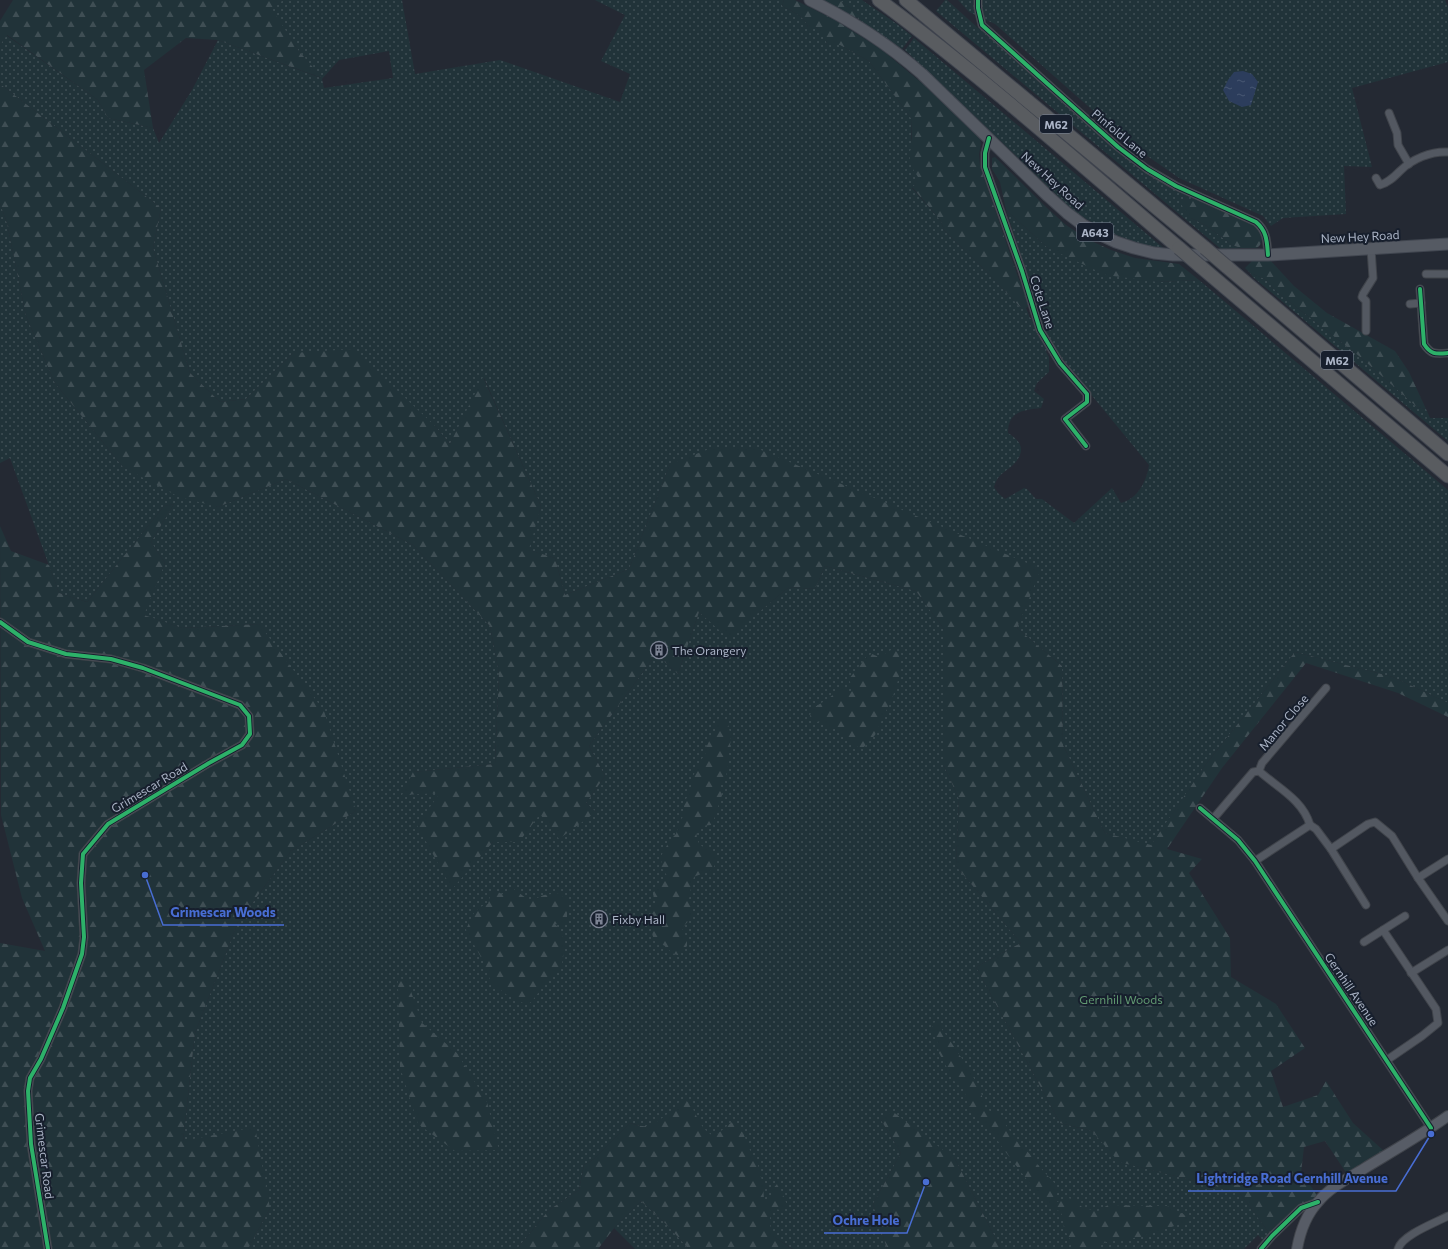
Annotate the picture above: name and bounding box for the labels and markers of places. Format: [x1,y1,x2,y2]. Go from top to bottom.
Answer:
building icon: The Orangery [649,640,669,660]
place label: The Orangery [672,643,747,657]
callout: Grimescar Woods [163,900,284,925]
building icon: Fixby Hall [589,909,609,929]
place label: Fixby Hall [612,912,665,926]
callout: Lightridge Road Gernhill Avenue [1188,1166,1396,1191]
callout: Ochre Hole [824,1208,907,1233]

